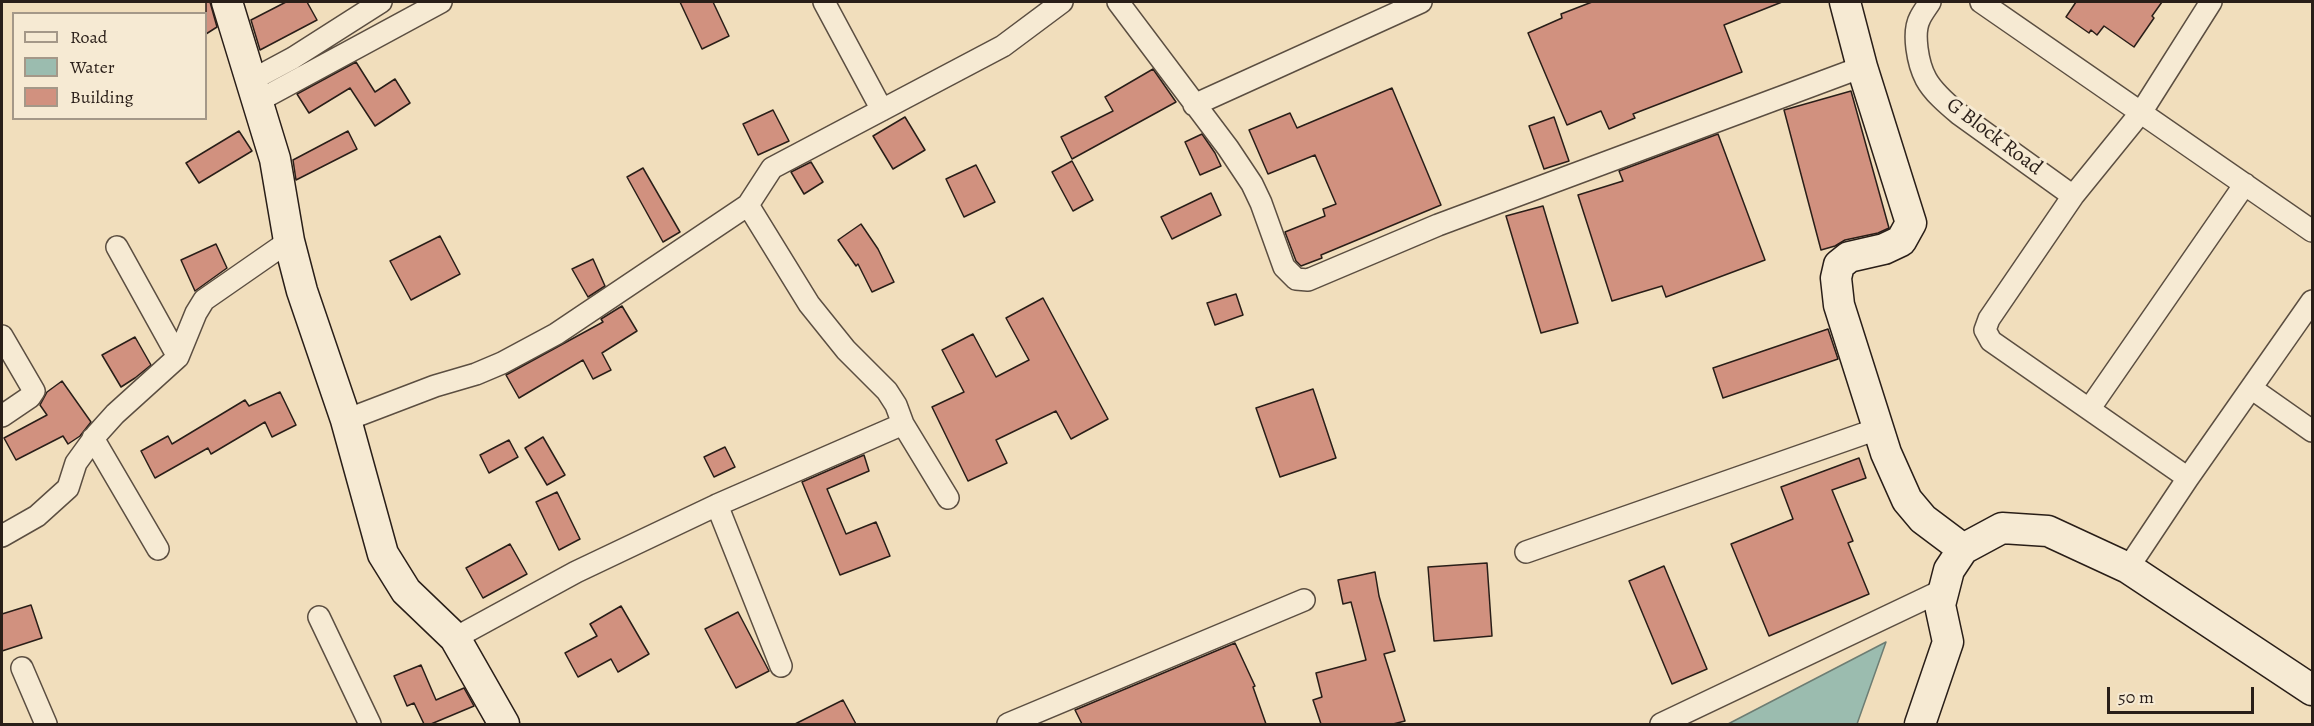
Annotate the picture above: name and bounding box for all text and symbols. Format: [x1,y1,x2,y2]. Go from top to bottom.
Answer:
legend [12,12,207,120]
text: Road [70,25,107,49]
text: Water [70,55,115,79]
text: Building [70,85,134,109]
street label: G Block Road [1941,93,2047,181]
scale bar [2110,675,2257,713]
text: 50 m [2118,685,2154,709]

